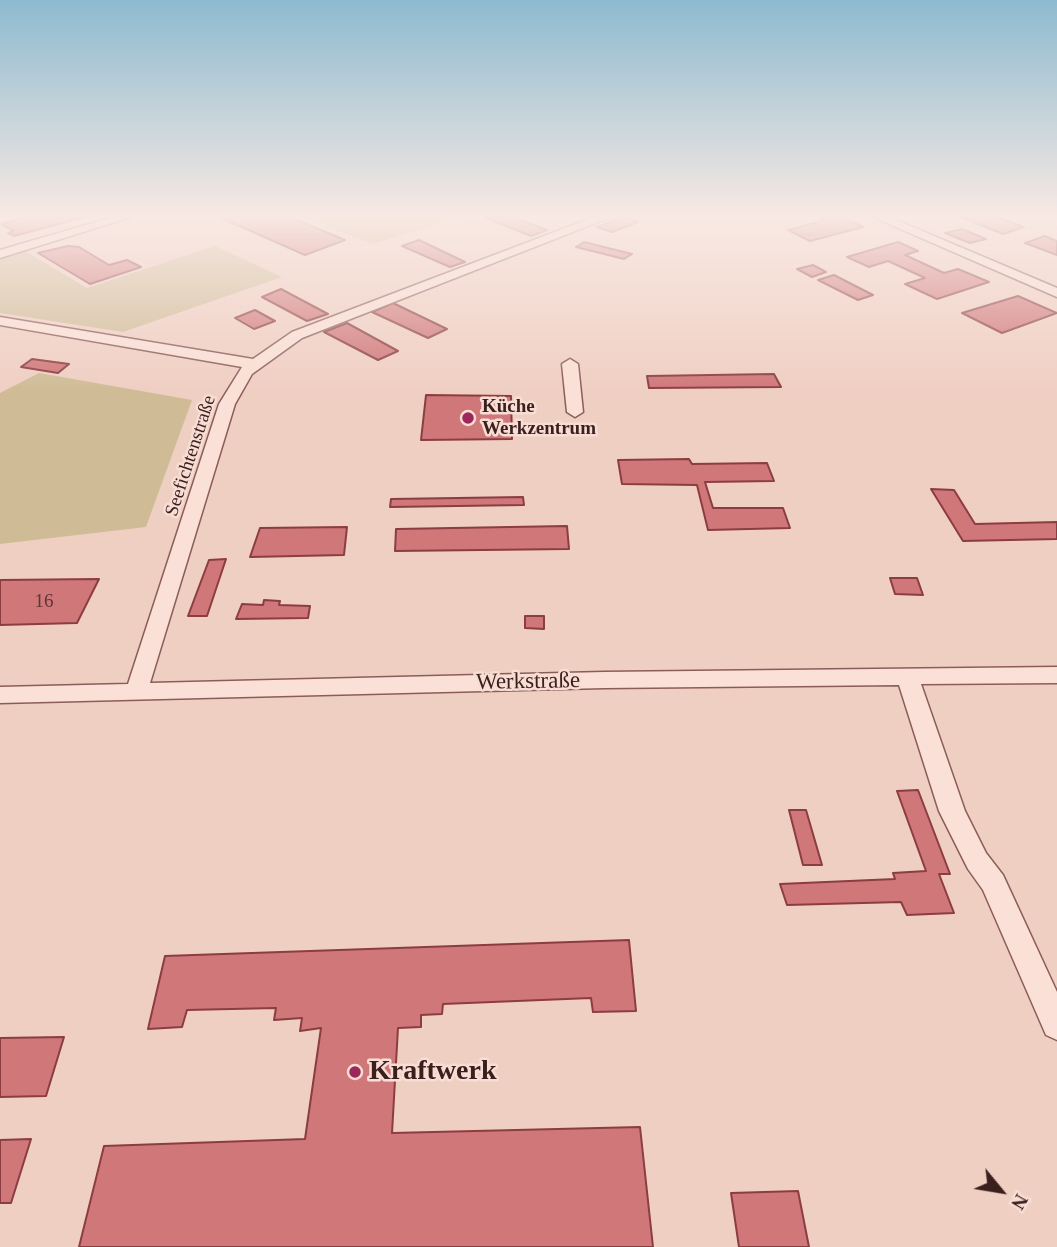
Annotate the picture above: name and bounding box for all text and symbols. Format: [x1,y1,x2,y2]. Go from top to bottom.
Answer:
street label: Seefichtenstraße [161,393,221,519]
place label: Küche Werkzentrum [482,396,596,440]
marker: Küche Werkzentrum [460,410,476,426]
house number: 16 [34,591,54,613]
street label: Werkstraße [476,667,580,697]
place label: Kraftwerk [369,1055,497,1089]
marker: Kraftwerk [347,1064,363,1080]
north arrow [966,1156,1036,1226]
text: N [1007,1191,1032,1213]

